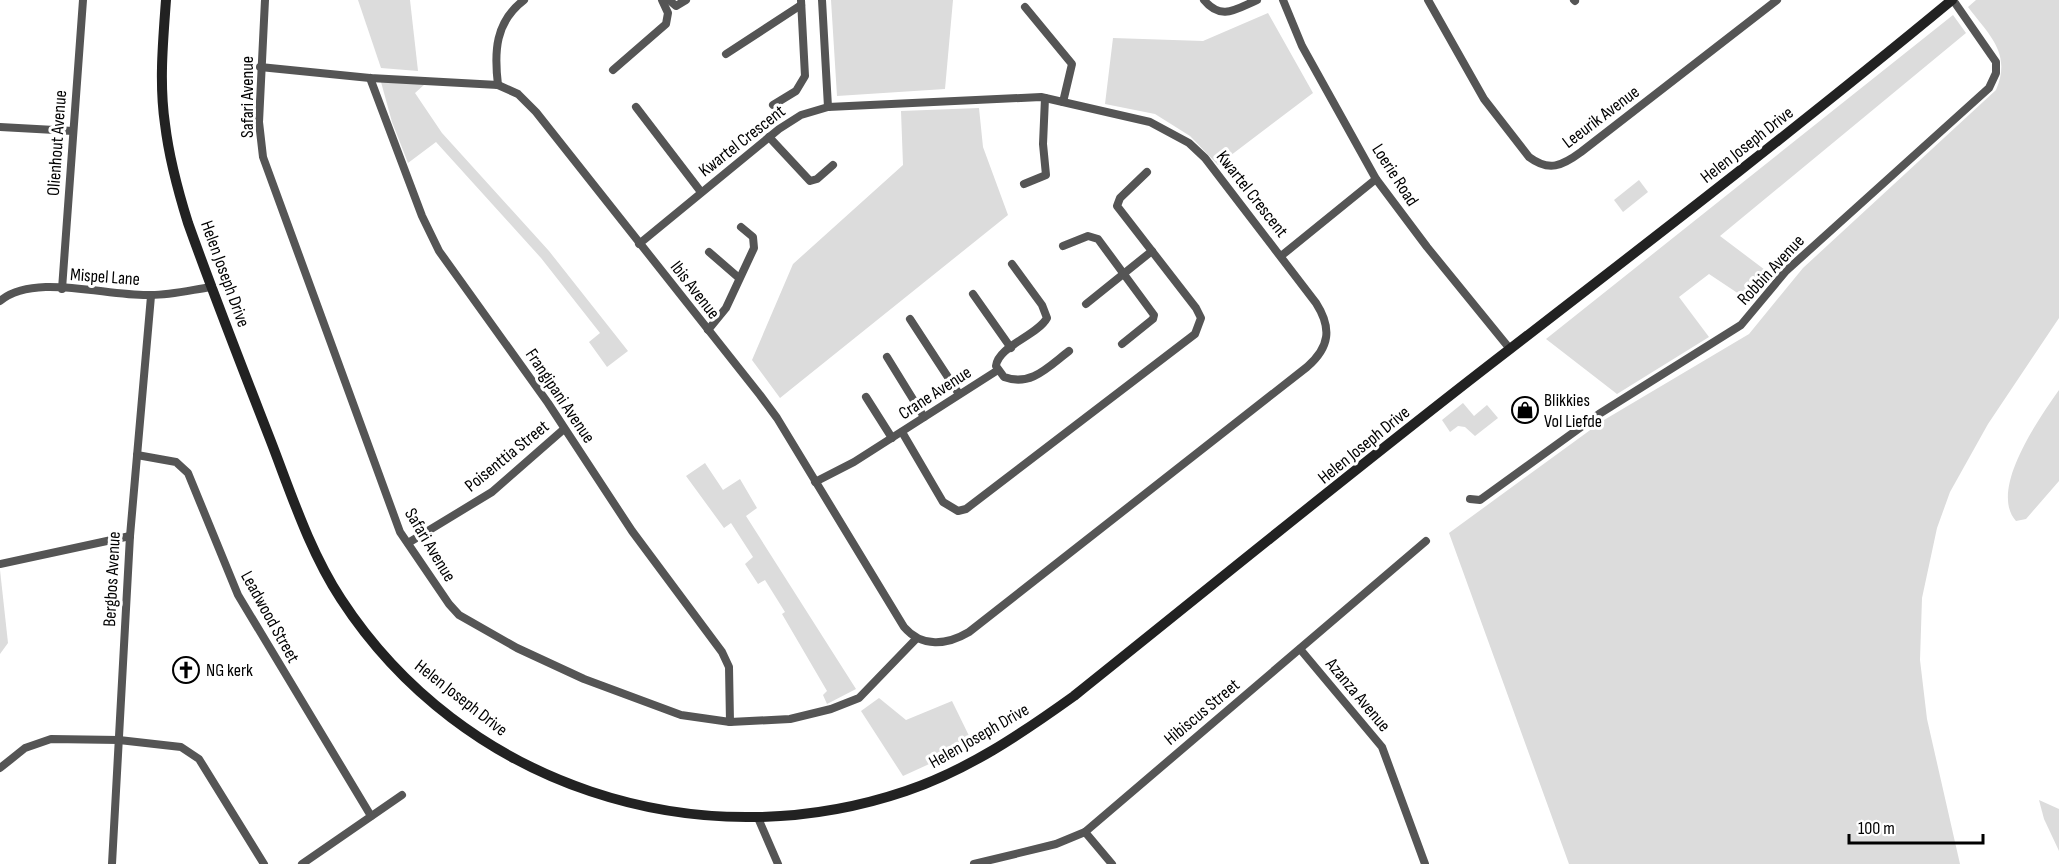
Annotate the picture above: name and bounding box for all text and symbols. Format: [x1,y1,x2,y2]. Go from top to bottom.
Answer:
street label: Safari Avenue [237,56,258,138]
street label: Leeurik Avenue [1558,81,1644,153]
street label: Olienhout Avenue [43,89,71,197]
street label: Kwartel Crescent [695,100,790,181]
street label: Helen Joseph Drive [1696,102,1798,188]
street label: Loerie Road [1367,140,1423,210]
street label: Kwartel Crescent [1212,147,1293,242]
street label: Helen Joseph Drive [196,218,254,330]
street label: Robbin Avenue [1733,230,1809,310]
street label: Ibis Avenue [666,257,724,323]
street label: Mispel Lane [69,264,141,290]
street label: Frangipani Avenue [521,345,599,447]
street label: Crane Avenue [895,362,975,424]
place label: Blikkies Vol Liefde [1544,390,1602,432]
shop icon: Blikkies Vol Liefde [1510,395,1540,425]
street label: Helen Joseph Drive [1314,402,1414,488]
street label: Poisenttia Street [461,415,554,496]
street label: Safari Avenue [400,504,460,586]
street label: Bergbos Avenue [99,531,125,627]
street label: Leadwood Street [236,568,304,667]
street label: Azanza Avenue [1321,653,1395,736]
church icon: NG kerk [171,655,201,685]
street label: Helen Joseph Drive [410,655,512,741]
place label: NG kerk [206,660,253,681]
street label: Hibiscus Street [1160,674,1244,750]
street label: Helen Joseph Drive [925,699,1033,773]
scale bar [1849,807,1982,845]
text: 100 m [1858,818,1895,839]

